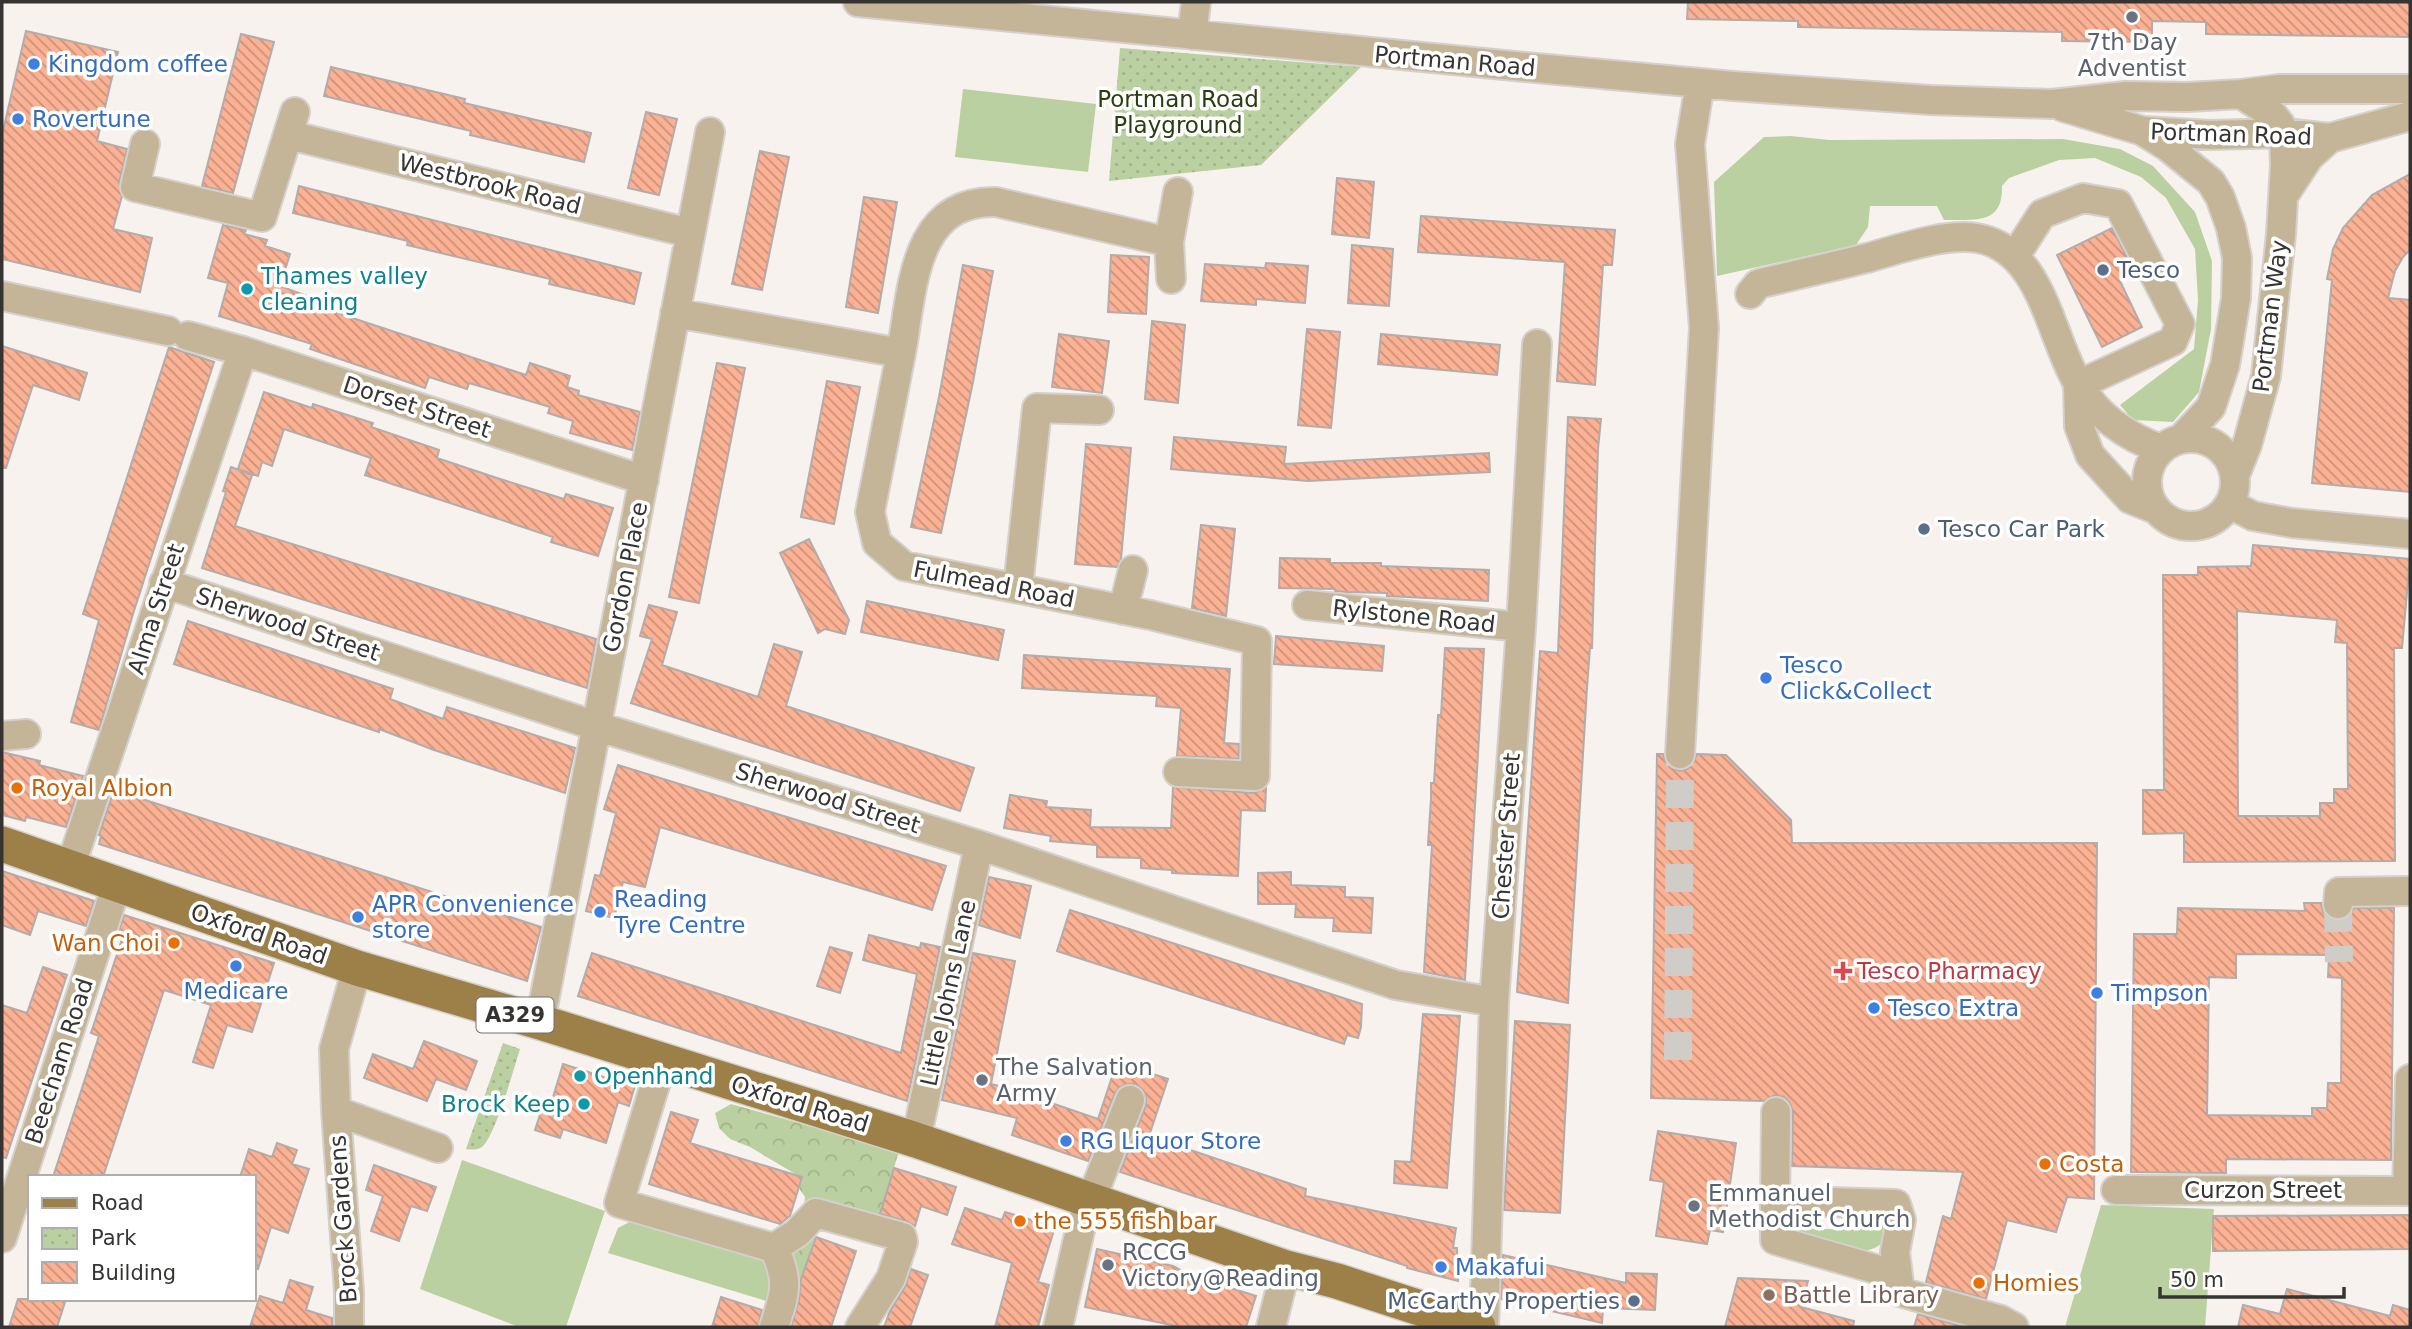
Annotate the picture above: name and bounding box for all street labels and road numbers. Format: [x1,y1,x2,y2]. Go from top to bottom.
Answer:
street label: Portman Road [1373,41,1537,81]
street label: Portman Road [2150,118,2312,150]
street label: Westbrook Road [396,149,584,219]
street label: Portman Way [2248,239,2292,393]
street label: Dorset Street [340,371,494,443]
street label: Gordon Place [598,500,652,654]
street label: Alma Street [123,540,189,678]
street label: Fulmead Road [911,556,1077,612]
street label: Sherwood Street [193,582,383,666]
street label: Rylstone Road [1331,595,1497,637]
street label: Chester Street [1487,752,1525,920]
street label: Sherwood Street [733,758,923,838]
street label: Little Johns Lane [916,897,980,1089]
street label: Oxford Road [187,899,331,969]
street label: Beecham Road [20,975,98,1147]
road number: A329 [476,998,554,1032]
street label: Oxford Road [728,1071,872,1137]
street label: Brock Gardens [324,1134,362,1304]
street label: Curzon Street [2184,1177,2342,1203]

